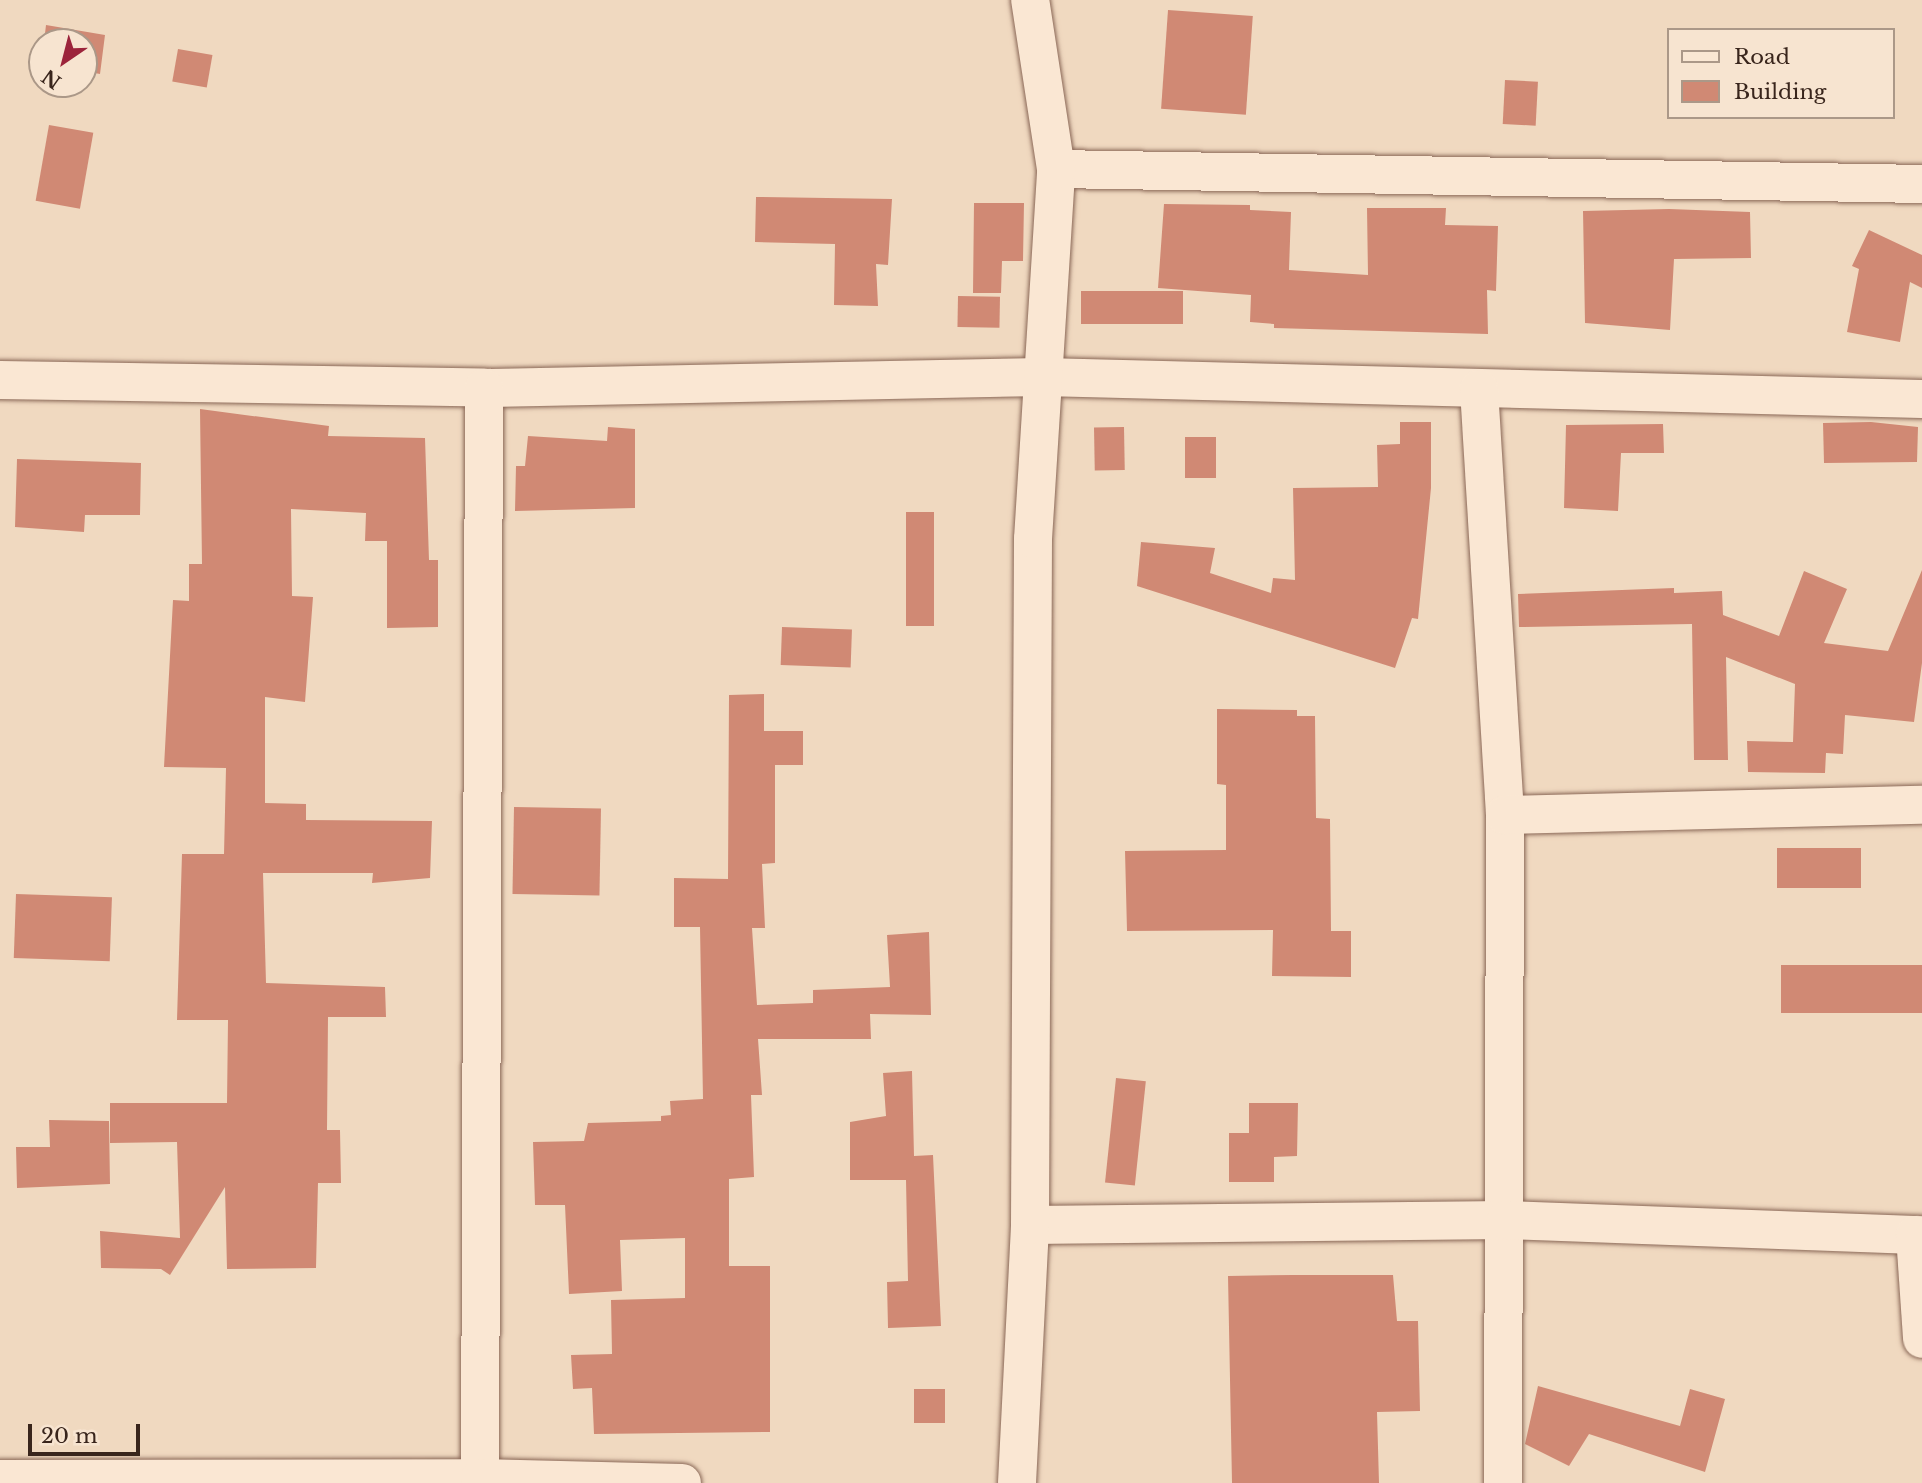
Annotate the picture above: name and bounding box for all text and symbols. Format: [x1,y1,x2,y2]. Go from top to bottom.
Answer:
north arrow [28,28,98,98]
legend [1666,28,1894,119]
text: Road [1734,44,1790,70]
text: N [38,64,66,94]
text: Building [1734,79,1826,105]
scale bar [32,1410,144,1454]
text: 20 m [41,1423,98,1449]

